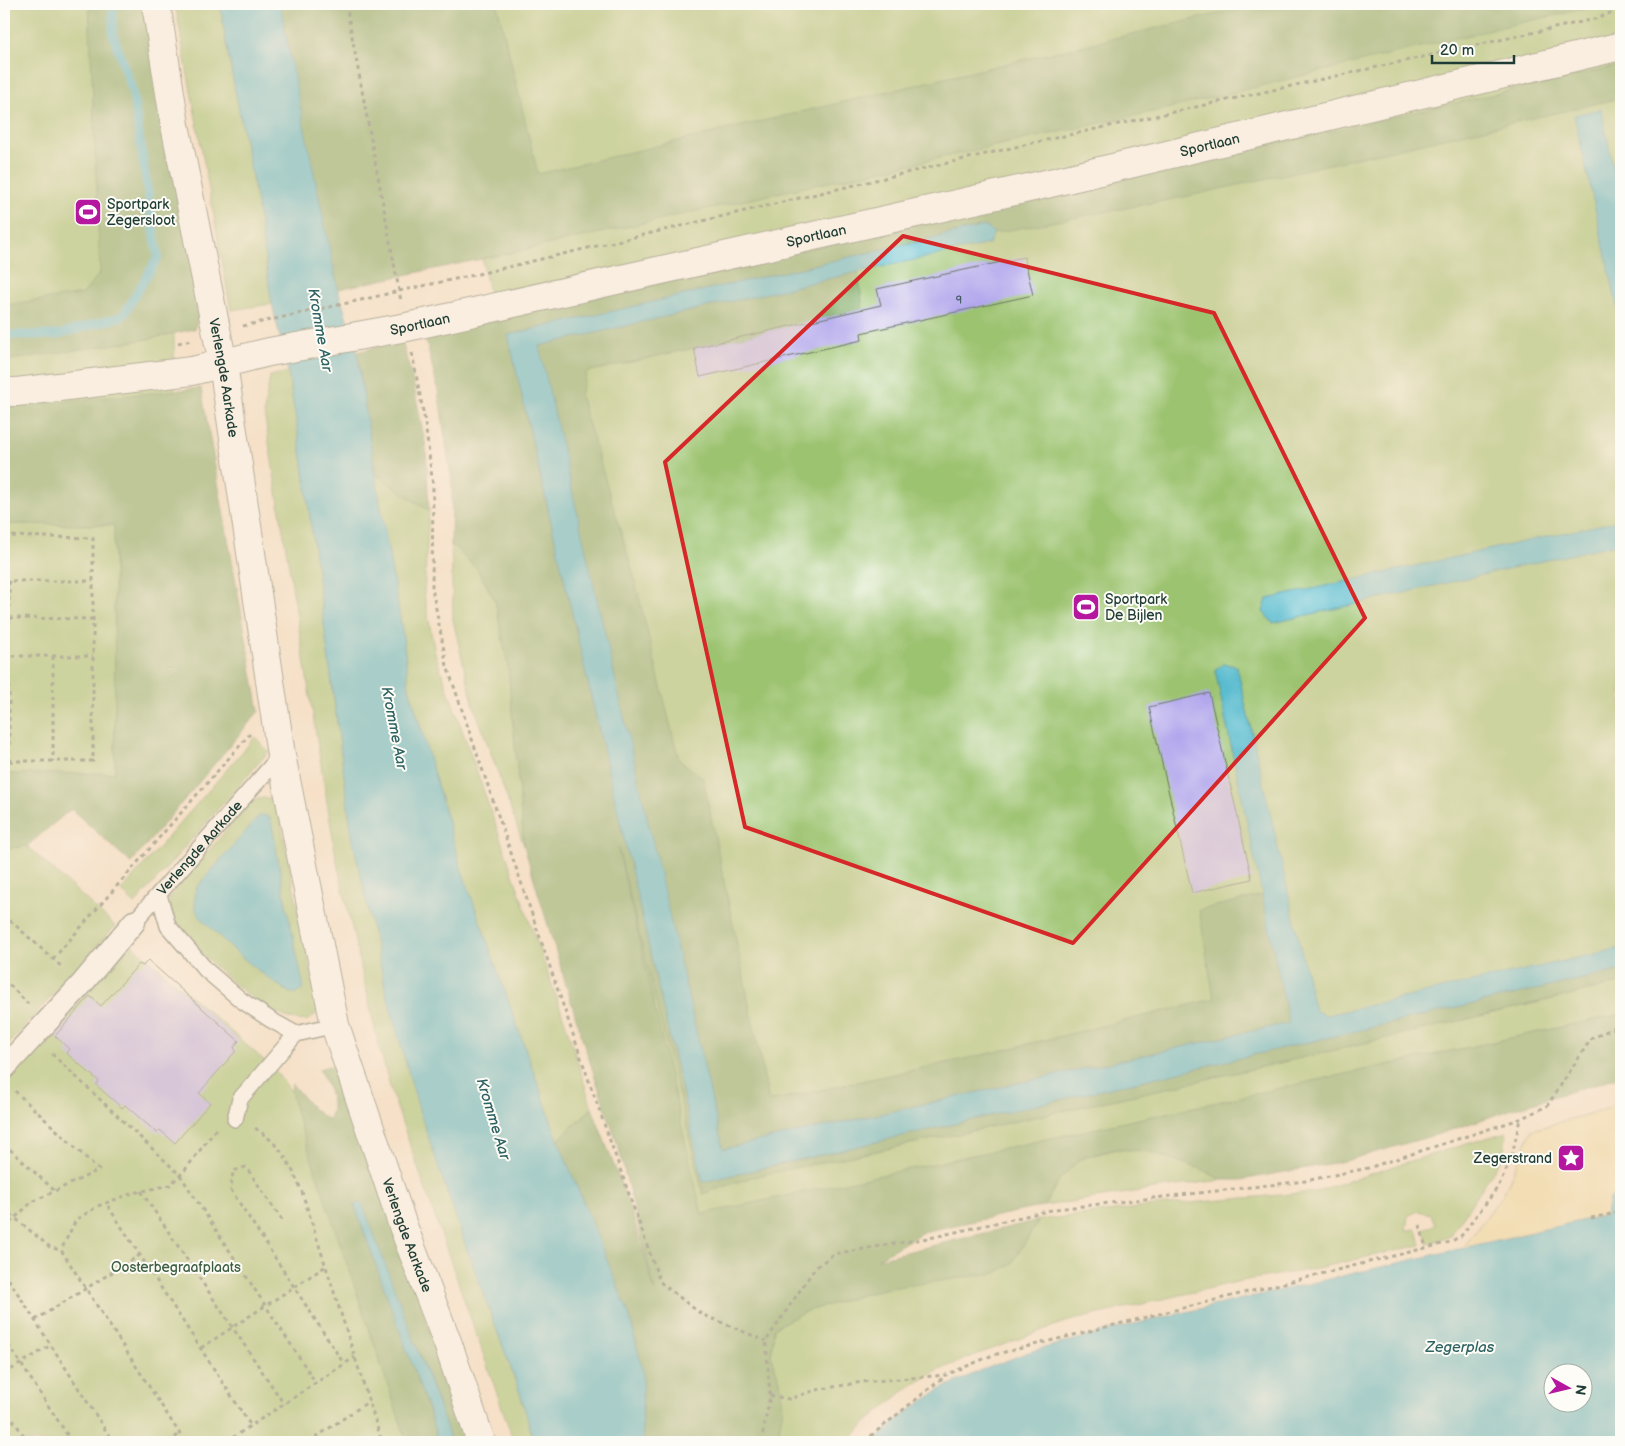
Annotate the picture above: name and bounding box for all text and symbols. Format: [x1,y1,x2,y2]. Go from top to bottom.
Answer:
scale bar [1432,32,1515,64]
text: 20 m [1440,41,1474,60]
street label: Sportlaan [1178,129,1241,160]
place label: Sportpark Zegersloot [106,196,176,229]
sports icon: Sportpark Zegersloot [73,197,103,227]
street label: Sportlaan [784,220,848,250]
water label: Kromme Aar [303,287,337,375]
house number: 9 [956,294,962,307]
street label: Sportlaan [388,309,452,338]
street label: Verlengde Aarkade [205,317,242,438]
place label: Sportpark De Bijlen [1105,591,1167,624]
sports icon: Sportpark De Bijlen [1071,592,1101,622]
water label: Kromme Aar [377,685,412,773]
street label: Verlengde Aarkade [153,797,246,899]
water label: Kromme Aar [472,1076,515,1164]
place icon: Zegerstrand [1556,1143,1586,1173]
place label: Zegerstrand [1473,1150,1552,1167]
street label: Verlengde Aarkade [379,1176,436,1295]
park label: Oosterbegraafplaats [111,1259,241,1276]
water label: Zegerplas [1425,1338,1495,1357]
north arrow [1542,1364,1592,1414]
text: N [1571,1383,1590,1396]

